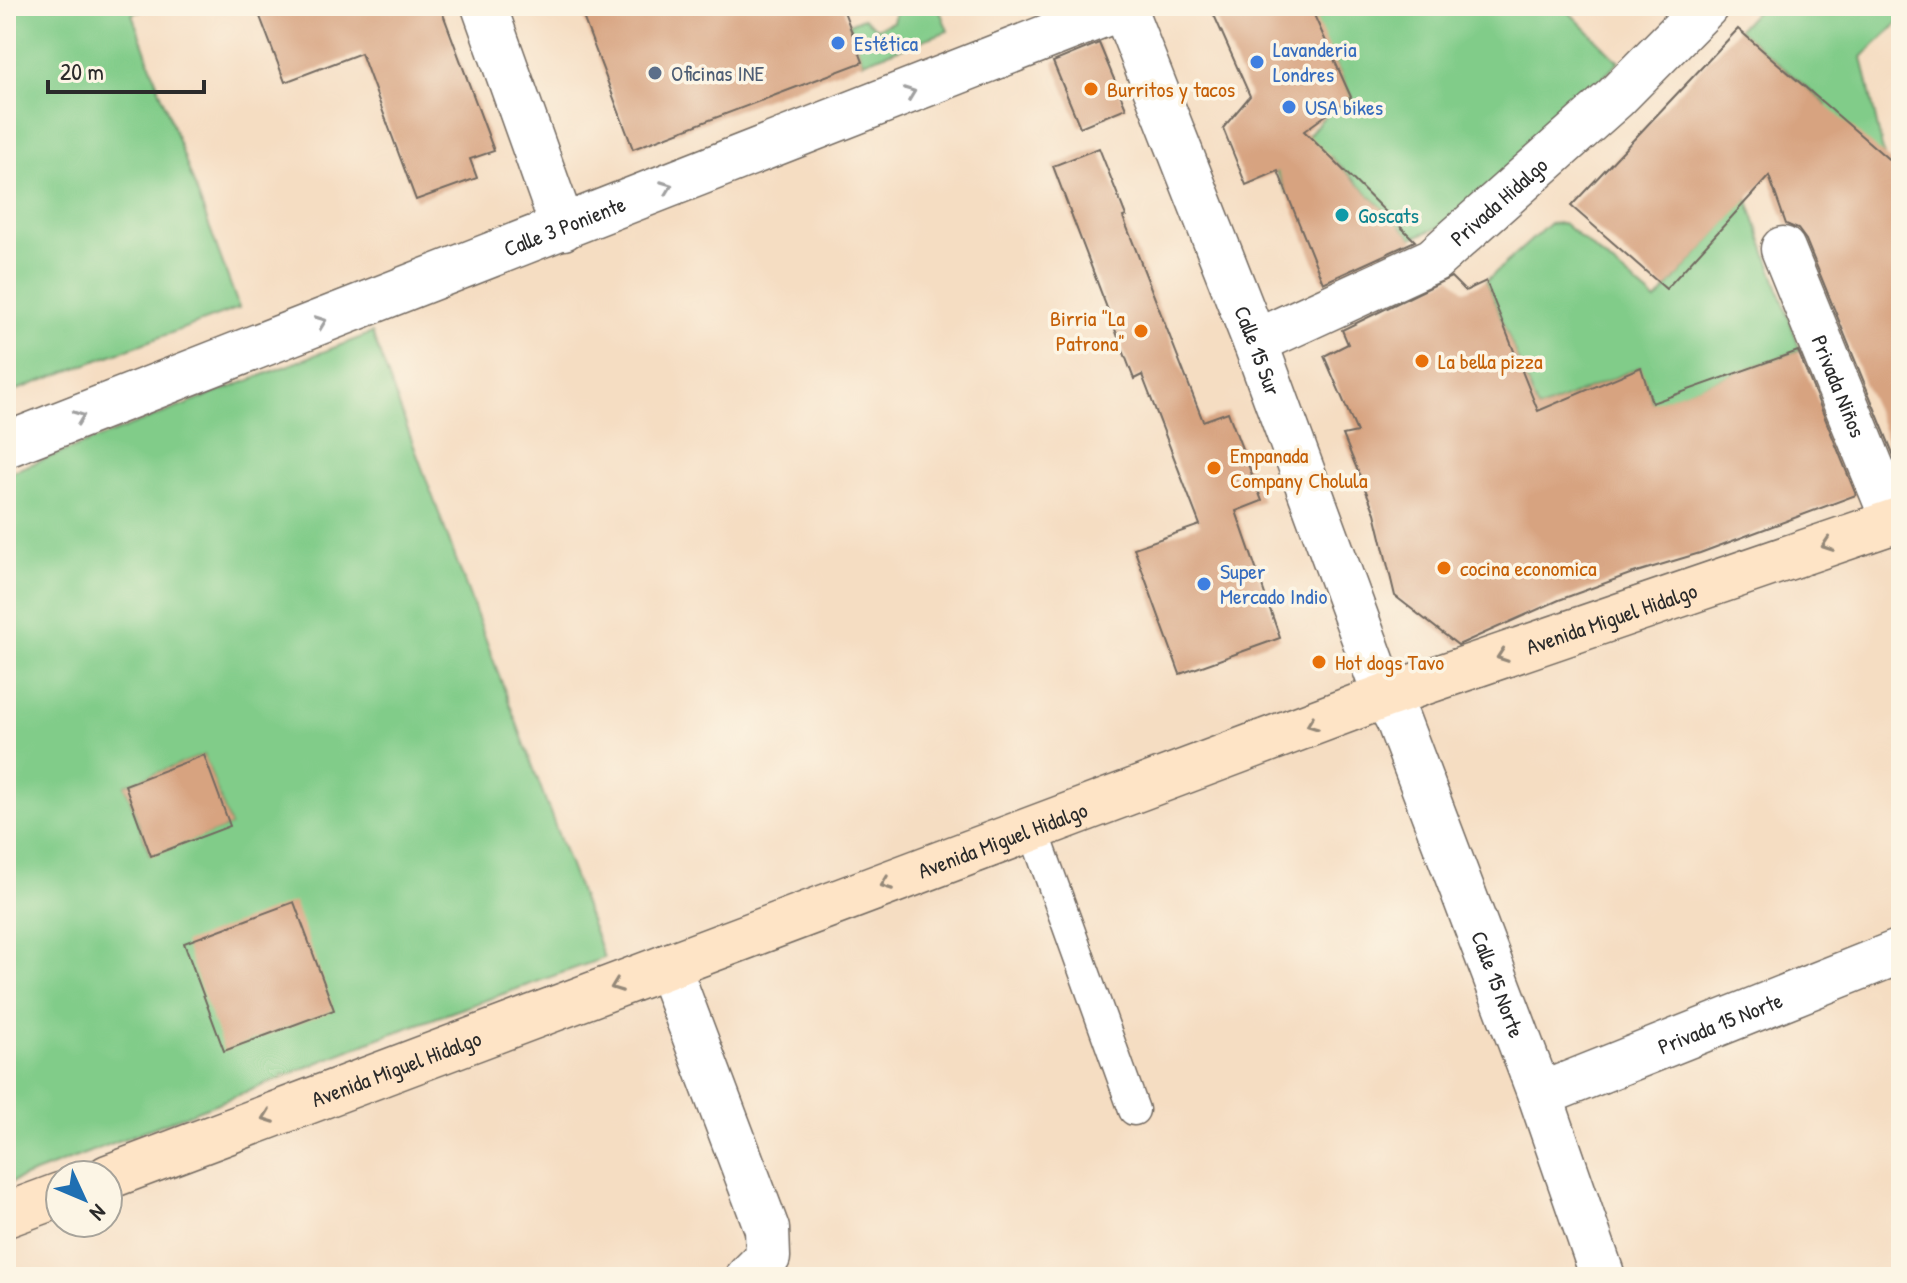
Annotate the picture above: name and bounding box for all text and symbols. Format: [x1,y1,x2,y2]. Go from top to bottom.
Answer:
place label: Estética [854,28,919,58]
marker: Estética [829,34,847,52]
place label: Lavanderia Londres [1273,34,1357,89]
scale bar [48,44,204,94]
marker: Lavanderia Londres [1248,53,1266,71]
text: 20 m [60,55,104,87]
place label: Oficinas INE [671,58,764,88]
marker: Oficinas INE [646,64,664,82]
place label: Burritos y tacos [1107,74,1235,104]
marker: Burritos y tacos [1082,80,1100,98]
one-way arrow [902,86,916,102]
place label: USA bikes [1305,92,1383,122]
marker: USA bikes [1280,98,1298,116]
street label: Privada Hidalgo [1444,150,1554,253]
one-way arrow [659,180,673,197]
street label: Calle 3 Poniente [499,189,630,263]
place label: Goscats [1358,200,1419,230]
marker: Goscats [1333,206,1351,224]
street label: Calle 15 Sur [1227,301,1289,400]
place label: Birria "La Patrona" [1050,303,1125,358]
one-way arrow [313,315,327,332]
marker: Birria "La Patrona" [1132,322,1150,340]
street label: Privada Niños [1805,331,1873,442]
place label: La bella pizza [1438,346,1543,376]
marker: La bella pizza [1413,352,1431,370]
one-way arrow [71,410,85,427]
place label: Empanada Company Cholula [1230,440,1368,495]
marker: Empanada Company Cholula [1205,459,1223,477]
one-way arrow [1821,535,1835,551]
place label: cocina economica [1460,553,1597,583]
place label: Super Mercado Indio [1220,556,1328,611]
marker: cocina economica [1435,559,1453,577]
marker: Super Mercado Indio [1195,575,1213,593]
street label: Avenida Miguel Hidalgo [1522,575,1701,662]
place label: Hot dogs Tavo [1335,647,1444,677]
one-way arrow [1496,647,1510,663]
marker: Hot dogs Tavo [1310,653,1328,671]
one-way arrow [1306,714,1320,731]
street label: Avenida Miguel Hidalgo [914,794,1092,886]
one-way arrow [879,874,893,891]
street label: Calle 15 Norte [1464,927,1532,1042]
one-way arrow [610,976,624,992]
street label: Privada 15 Norte [1654,985,1787,1061]
street label: Avenida Miguel Hidalgo [307,1023,485,1114]
one-way arrow [262,1107,276,1124]
north arrow [44,1159,124,1239]
text: N [83,1198,113,1228]

